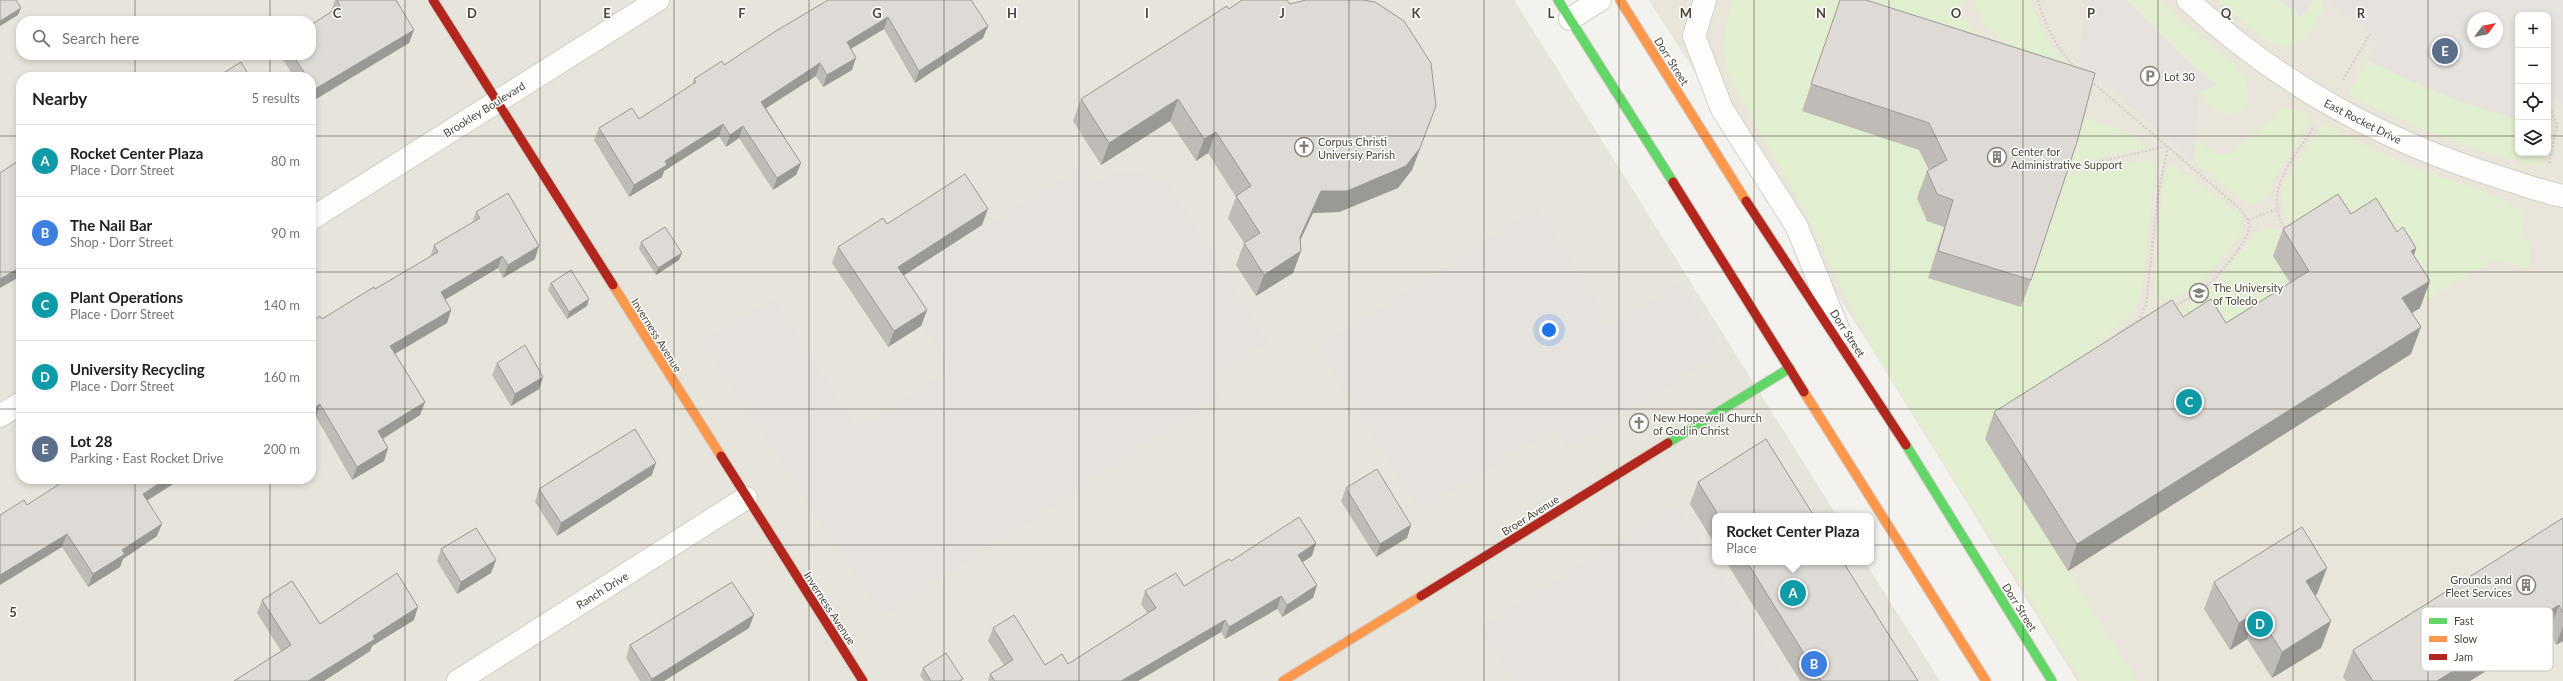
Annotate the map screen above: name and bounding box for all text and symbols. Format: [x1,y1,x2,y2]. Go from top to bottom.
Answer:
text: C [333,5,342,21]
text: D [467,5,477,21]
text: E [603,5,611,21]
text: F [738,5,746,21]
text: G [872,5,882,21]
text: H [1007,5,1017,21]
text: I [1145,5,1149,21]
text: J [1279,5,1285,21]
text: K [1412,5,1422,21]
text: L [1548,5,1555,21]
text: M [1680,5,1692,21]
text: N [1816,5,1826,21]
text: O [1951,5,1962,21]
text: P [2087,5,2095,21]
text: Q [2221,5,2232,21]
text: R [2357,5,2366,21]
north arrow [2467,12,2503,48]
map controls [2515,12,2551,156]
button: + [2515,12,2551,48]
search box [16,16,316,60]
icon: search [30,27,52,49]
text: Search here [62,29,139,47]
street label: Dorr Street [1652,35,1692,87]
pin: E [2432,36,2458,66]
button: − [2515,48,2551,84]
parking icon: Lot 30 [2139,65,2161,87]
place label: Lot 30 [2164,70,2196,83]
street label: Brookley Boulevard [441,79,527,139]
button: locate [2515,84,2551,120]
text: Nearby [32,88,87,109]
text: 5 results [252,90,300,106]
street label: East Rocket Drive [2322,96,2404,146]
button: layers [2515,120,2551,156]
place label: Corpus Christi Universiy Parish [1318,135,1395,161]
church icon: Corpus Christi Universiy Parish [1293,136,1315,158]
text: Rocket Center Plaza [70,144,203,162]
place label: Center for Administrative Support [2011,145,2122,171]
building icon: Center for Administrative Support [1986,146,2008,168]
text: A [40,153,50,169]
text: 80 m [271,153,300,169]
text: Place · Dorr Street [70,162,174,178]
text: The Nail Bar [70,216,152,234]
text: B [41,225,49,241]
text: 90 m [271,225,300,241]
text: Shop · Dorr Street [70,234,173,250]
place label: The University of Toledo [2213,281,2284,307]
school or university icon: The University of Toledo [2188,282,2210,304]
text: Plant Operations [70,288,183,306]
street label: Inverness Avenue [629,296,685,375]
text: C [41,297,49,313]
text: 140 m [263,297,300,313]
text: Place · Dorr Street [70,306,174,322]
street label: Dorr Street [1828,307,1868,359]
your location [1539,320,1559,340]
text: University Recycling [70,360,205,378]
text: D [40,369,50,385]
text: 160 m [263,369,300,385]
text: Place · Dorr Street [70,378,174,394]
pin: C [2176,387,2202,417]
place label: New Hopewell Church of God in Christ [1653,411,1762,437]
church icon: New Hopewell Church of God in Christ [1628,412,1650,434]
text: Lot 28 [70,432,113,450]
text: E [41,441,49,457]
text: 200 m [263,441,300,457]
text: Parking · East Rocket Drive [70,450,223,466]
street label: Broer Avenue [1499,492,1561,538]
popup [1712,513,1874,565]
text: Rocket Center Plaza [1726,522,1860,540]
text: Place [1726,540,1757,556]
street label: Ranch Drive [574,569,631,611]
street label: Inverness Avenue [801,569,859,647]
place label: Grounds and Fleet Services [2445,573,2512,599]
building icon: Grounds and Fleet Services [2515,574,2537,596]
pin: A [1780,578,1806,608]
street label: Dorr Street [2000,581,2040,633]
text: 5 [9,604,17,620]
legend [2421,607,2553,671]
pin: D [2247,609,2273,639]
text: Fast [2454,614,2474,627]
text: Slow [2454,632,2478,645]
pin: B [1801,649,1827,679]
text: Jam [2454,650,2473,663]

